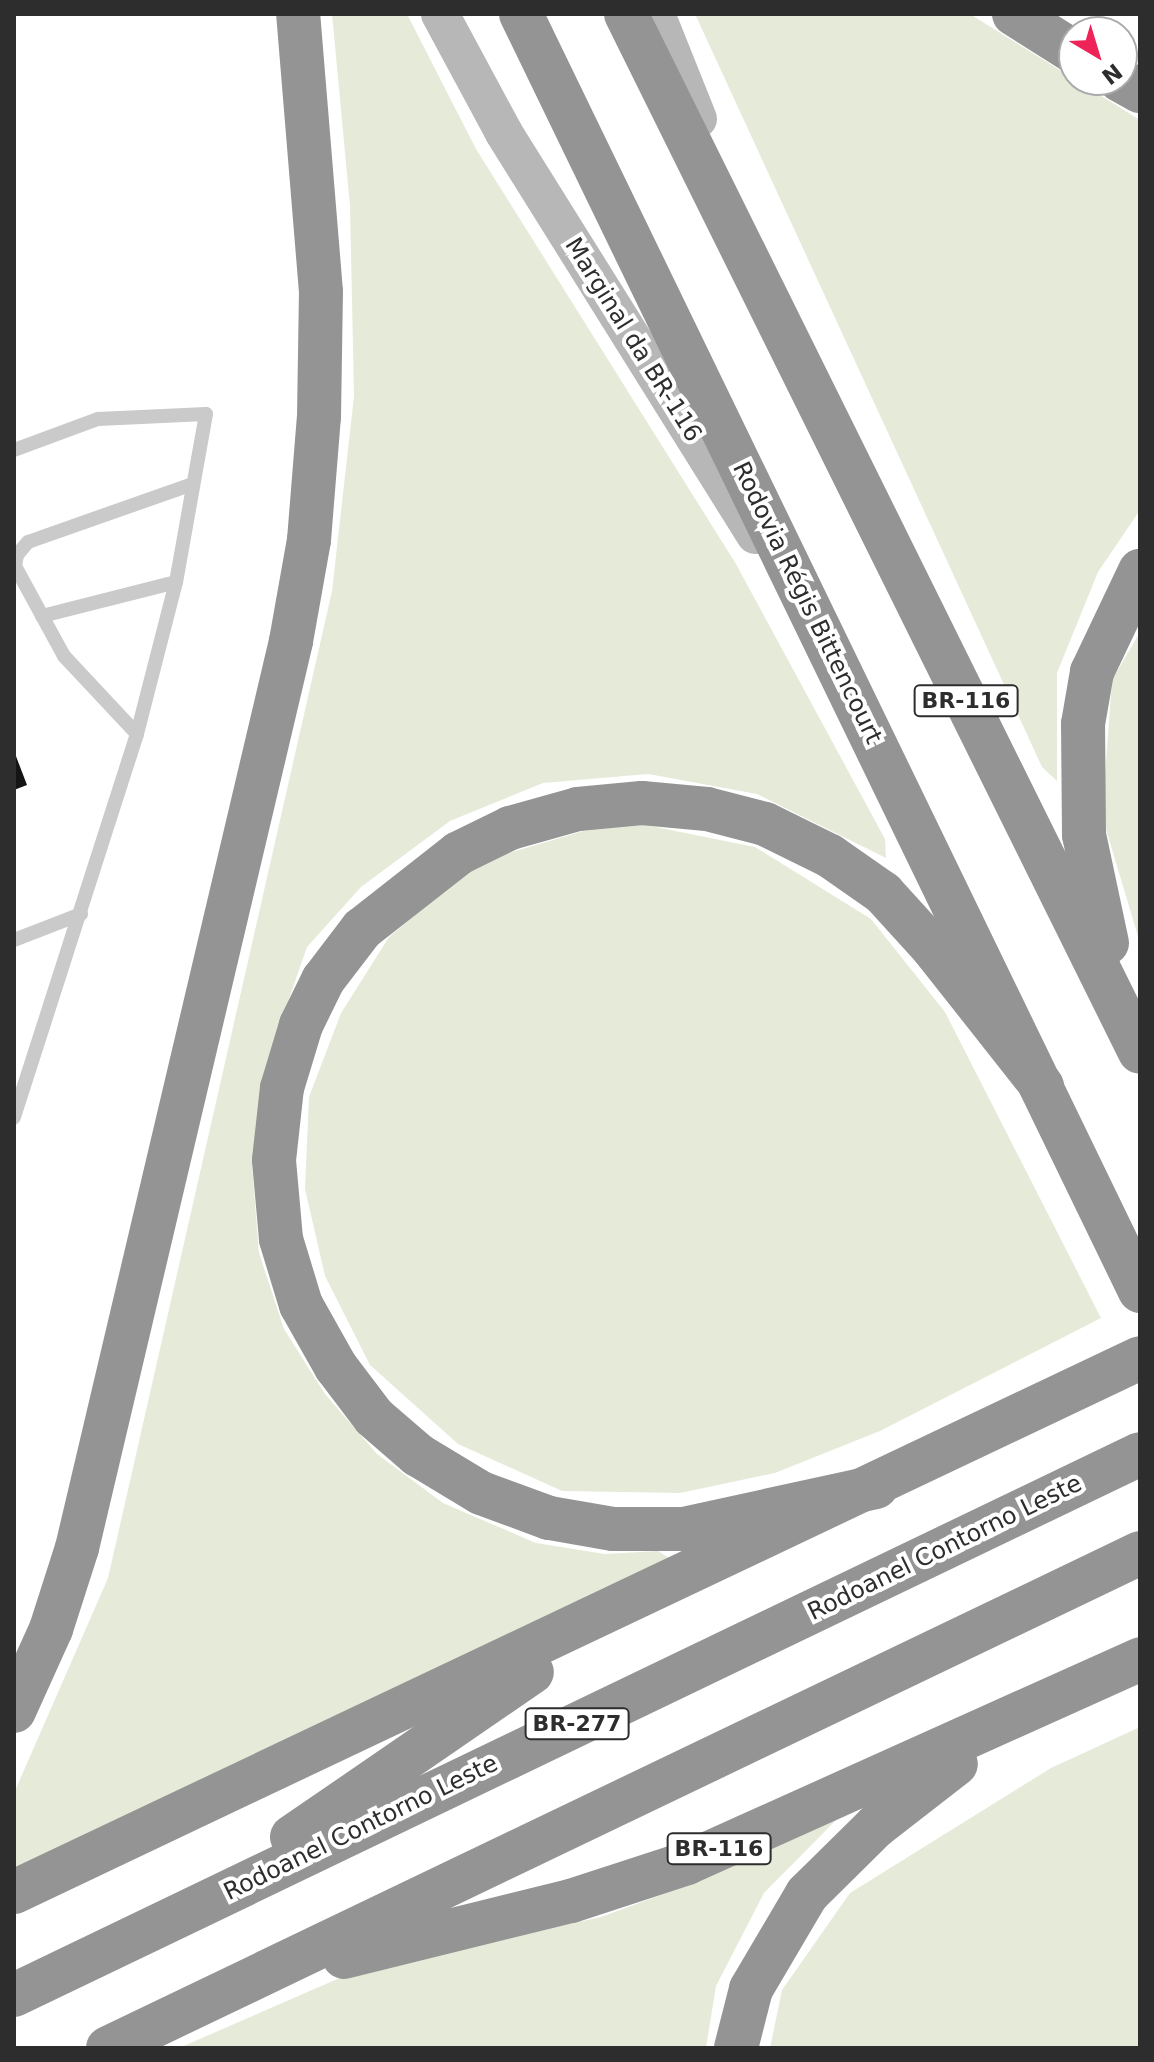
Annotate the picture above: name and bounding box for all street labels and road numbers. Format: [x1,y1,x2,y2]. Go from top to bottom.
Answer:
street label: Marginal da BR-116 [558,233,708,447]
street label: Rodovia Régis Bittencourt [726,457,888,749]
road number: BR-116 [912,683,1020,719]
street label: Rodoanel Contorno Leste [803,1469,1087,1627]
road number: BR-277 [523,1706,631,1742]
street label: Rodoanel Contorno Leste [219,1749,503,1907]
road number: BR-116 [665,1831,773,1867]

